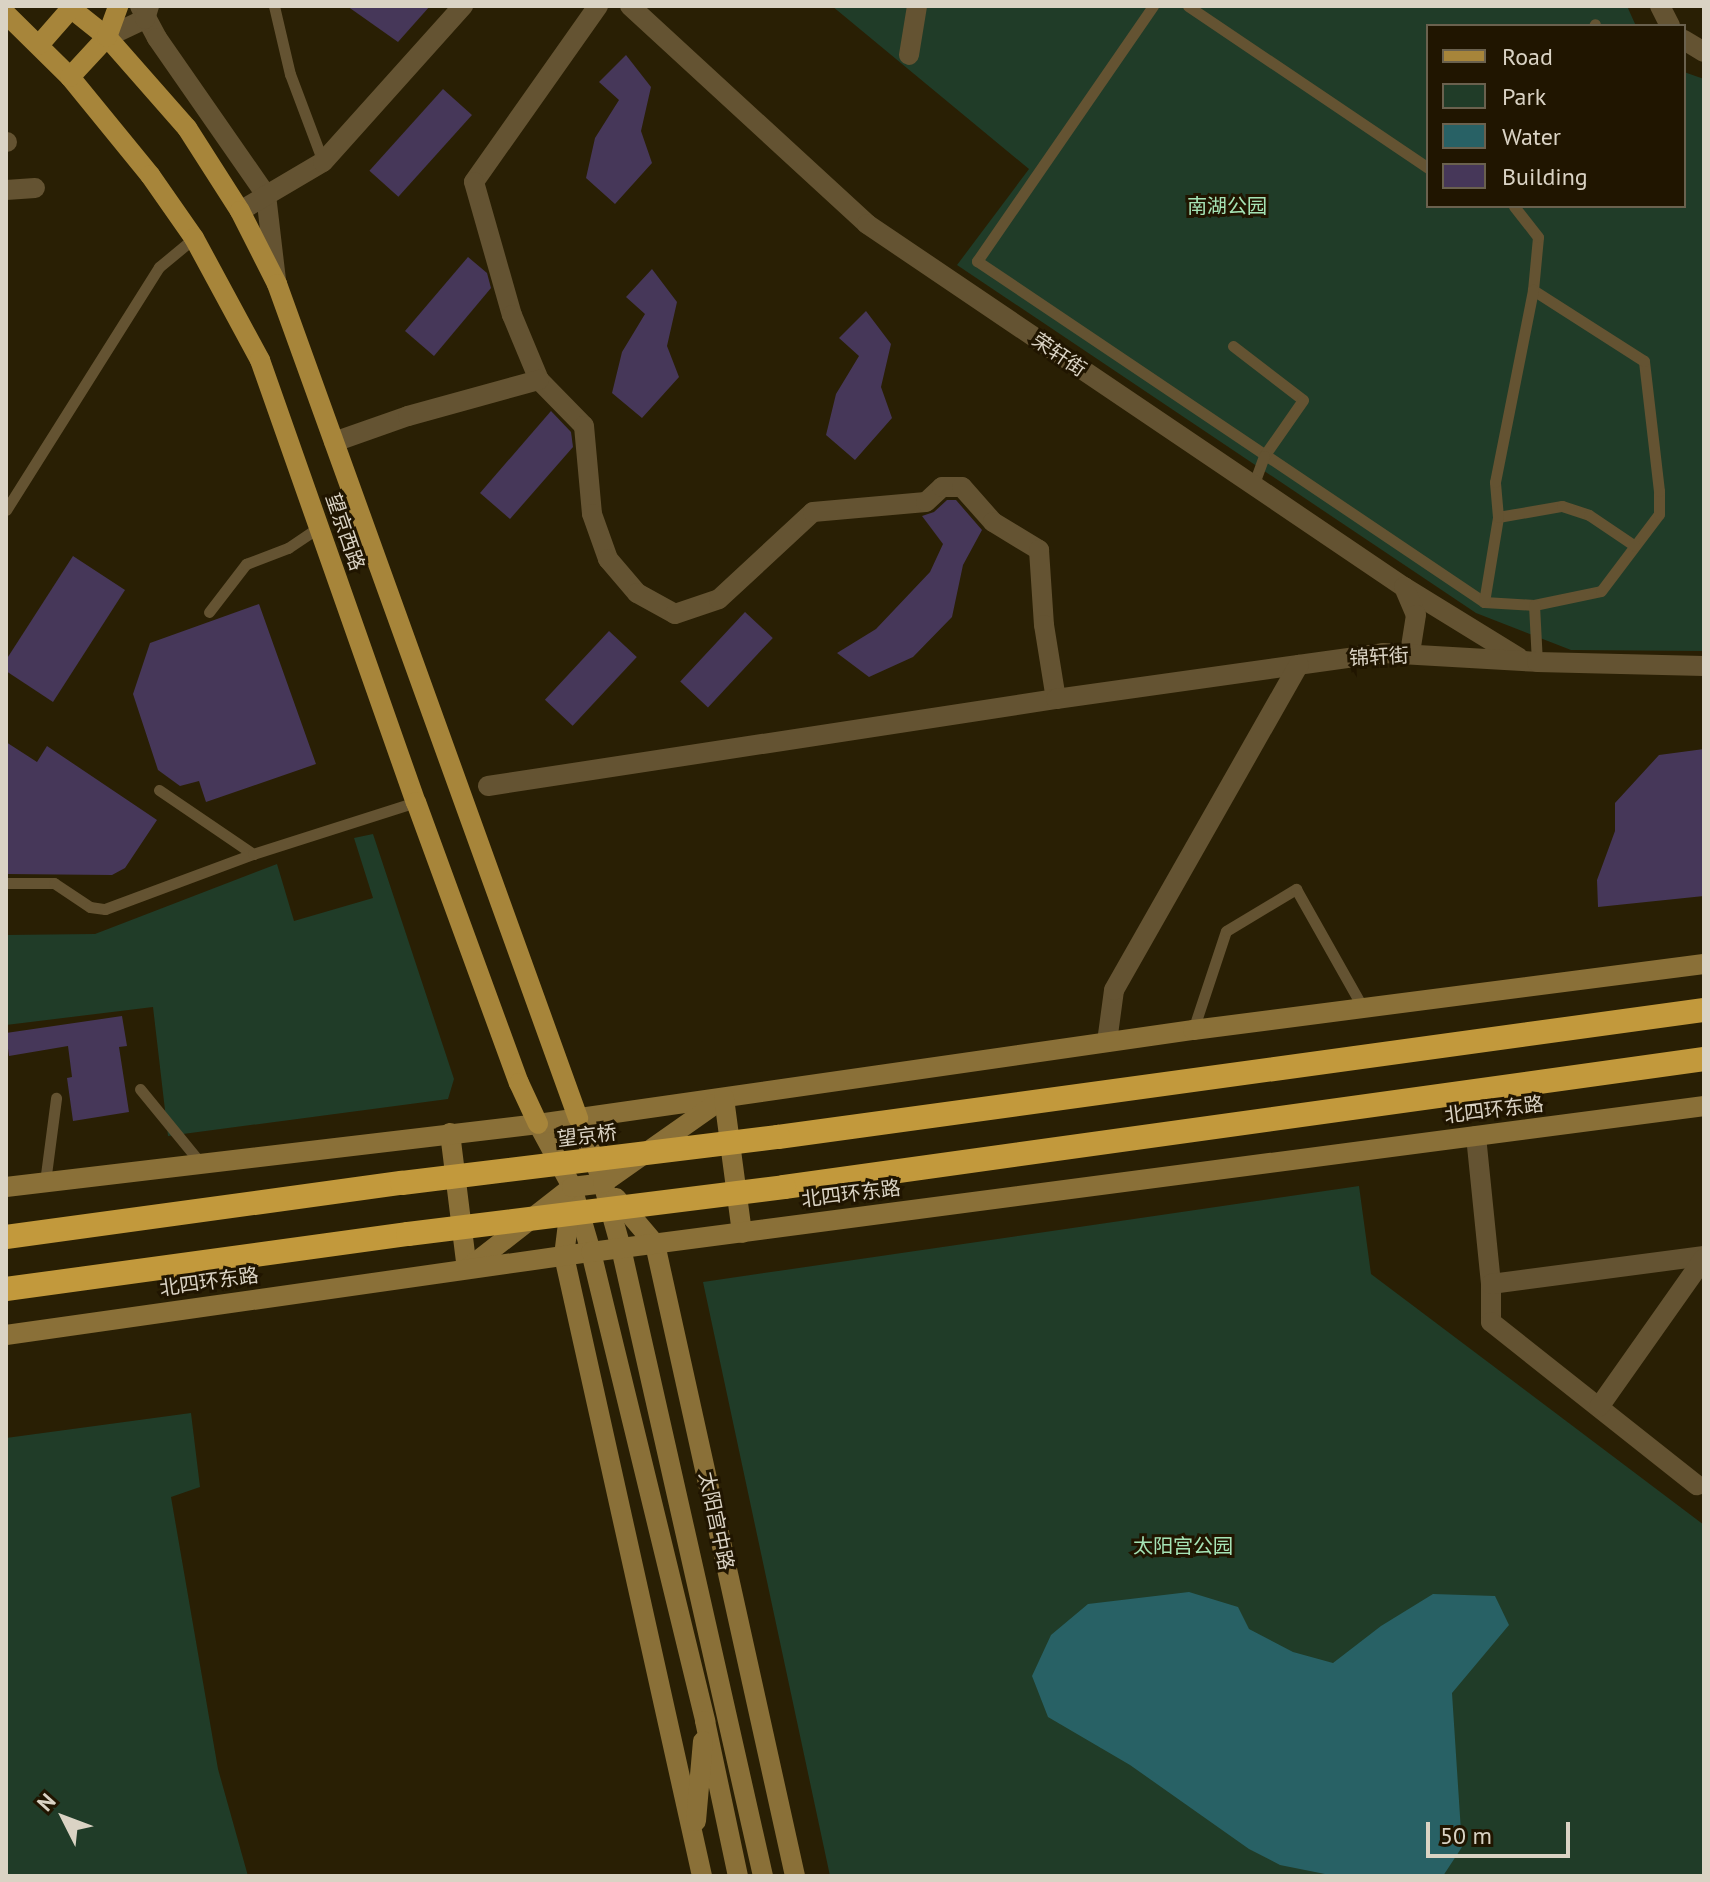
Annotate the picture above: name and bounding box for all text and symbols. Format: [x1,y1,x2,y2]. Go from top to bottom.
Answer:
legend [1426,24,1686,208]
text: Road [1502,41,1553,72]
text: Park [1502,81,1546,112]
text: Water [1502,121,1561,152]
text: Building [1502,161,1588,192]
park label: 南湖公园 [1187,194,1267,218]
street label: 荣轩街 [1027,328,1091,382]
street label: 望京西路 [321,490,369,574]
street label: 锦轩街 [1348,643,1410,671]
street label: 北四环东路 [1443,1092,1545,1128]
street label: 望京桥 [556,1120,618,1152]
street label: 北四环东路 [800,1176,902,1212]
street label: 北四环东路 [158,1263,260,1301]
street label: 太阳宫中路 [694,1470,738,1572]
park label: 太阳宫公园 [1133,1534,1233,1558]
north arrow [24,1778,104,1858]
text: N [31,1787,61,1817]
scale bar [1430,1806,1574,1856]
text: 50 m [1440,1820,1492,1851]

